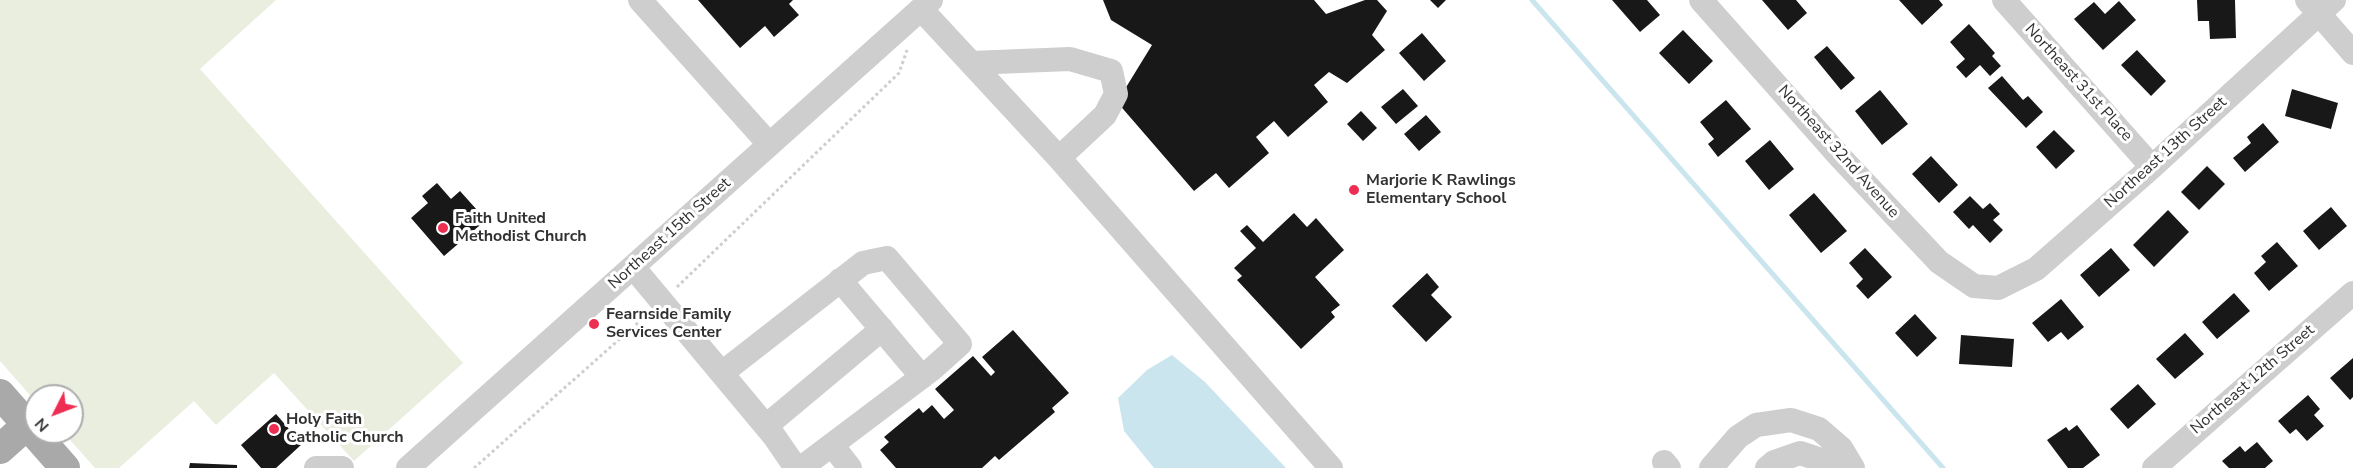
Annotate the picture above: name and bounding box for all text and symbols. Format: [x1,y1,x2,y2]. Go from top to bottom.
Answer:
street label: Northeast 31st Place [2020,20,2136,146]
street label: Northeast 32nd Avenue [1773,82,1903,222]
street label: Northeast 13th Street [2101,93,2231,213]
place label: Marjorie K Rawlings Elementary School [1366,171,1516,209]
street label: Northeast 15th Street [605,174,735,294]
marker: Marjorie K Rawlings Elementary School [1347,183,1361,197]
place label: Faith United Methodist Church [455,209,587,247]
marker: Faith United Methodist Church [436,221,450,235]
place label: Fearnside Family Services Center [606,305,731,343]
marker: Fearnside Family Services Center [587,317,601,331]
street label: Northeast 12th Street [2187,321,2319,439]
north arrow [24,384,84,444]
place label: Holy Faith Catholic Church [286,410,404,448]
text: N [30,413,54,437]
marker: Holy Faith Catholic Church [267,422,281,436]

